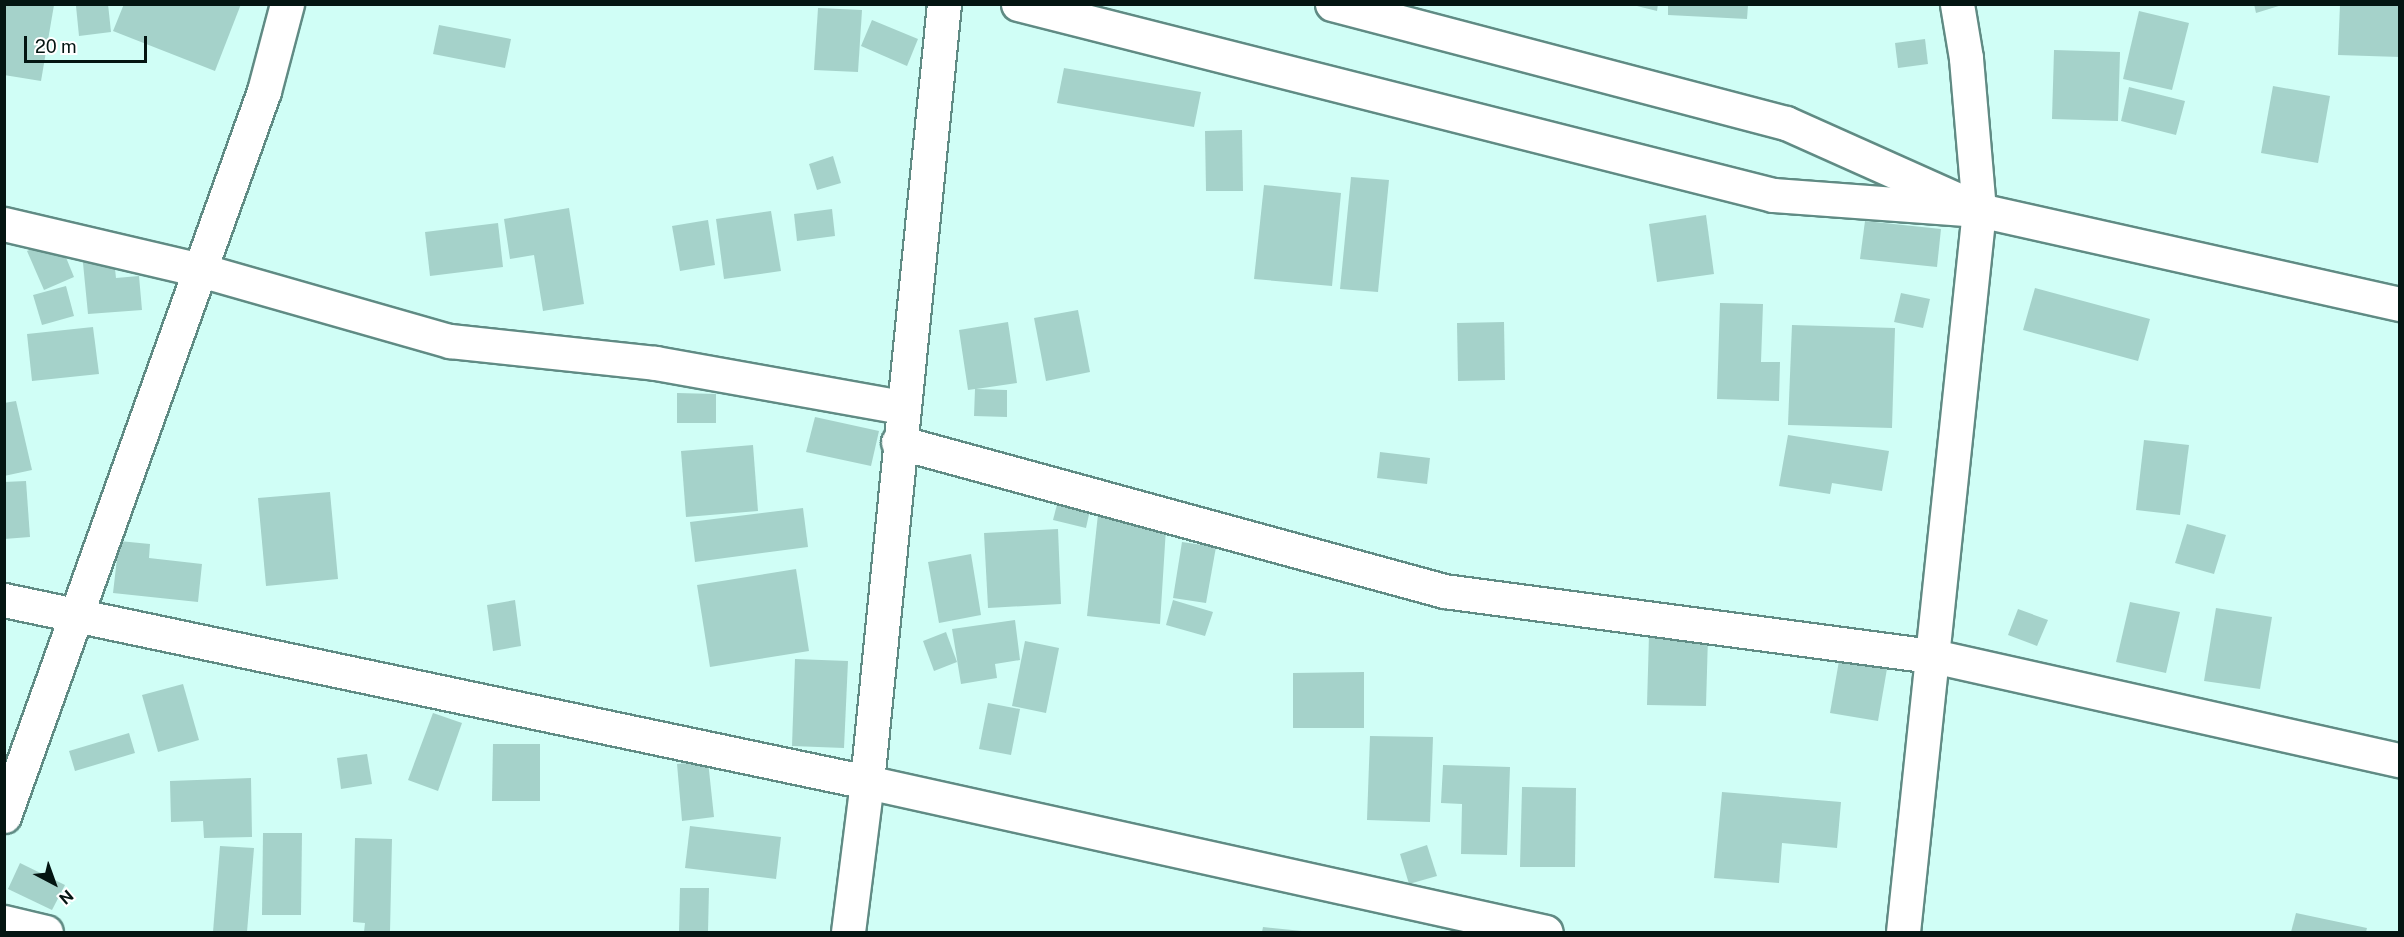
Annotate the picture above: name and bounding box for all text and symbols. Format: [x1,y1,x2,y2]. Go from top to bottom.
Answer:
scale bar [27,24,150,62]
text: 20 m [35,36,77,57]
north arrow [24,853,84,913]
text: N [55,886,77,908]

